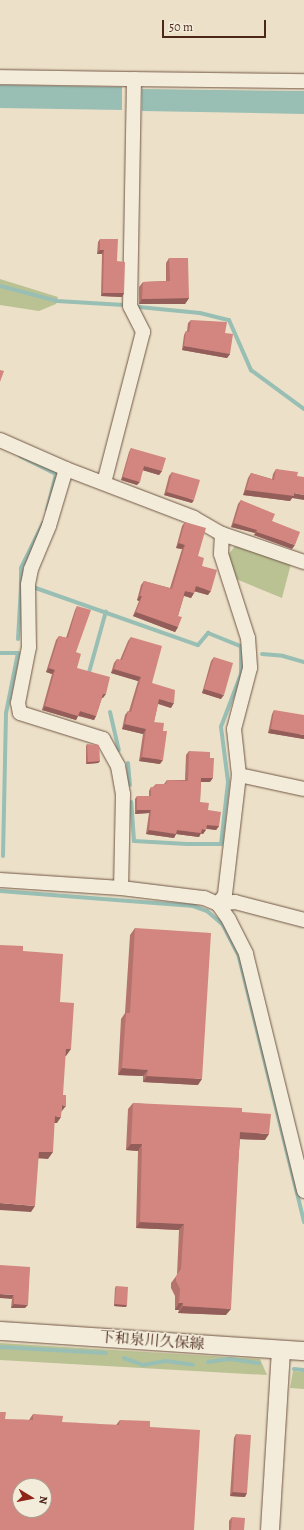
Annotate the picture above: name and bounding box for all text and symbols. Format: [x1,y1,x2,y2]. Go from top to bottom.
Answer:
scale bar [164,12,268,38]
text: 50 m [169,19,193,35]
street label: 下和泉川久保線 [99,1328,205,1354]
north arrow [12,1478,52,1518]
text: N [35,1495,51,1505]

